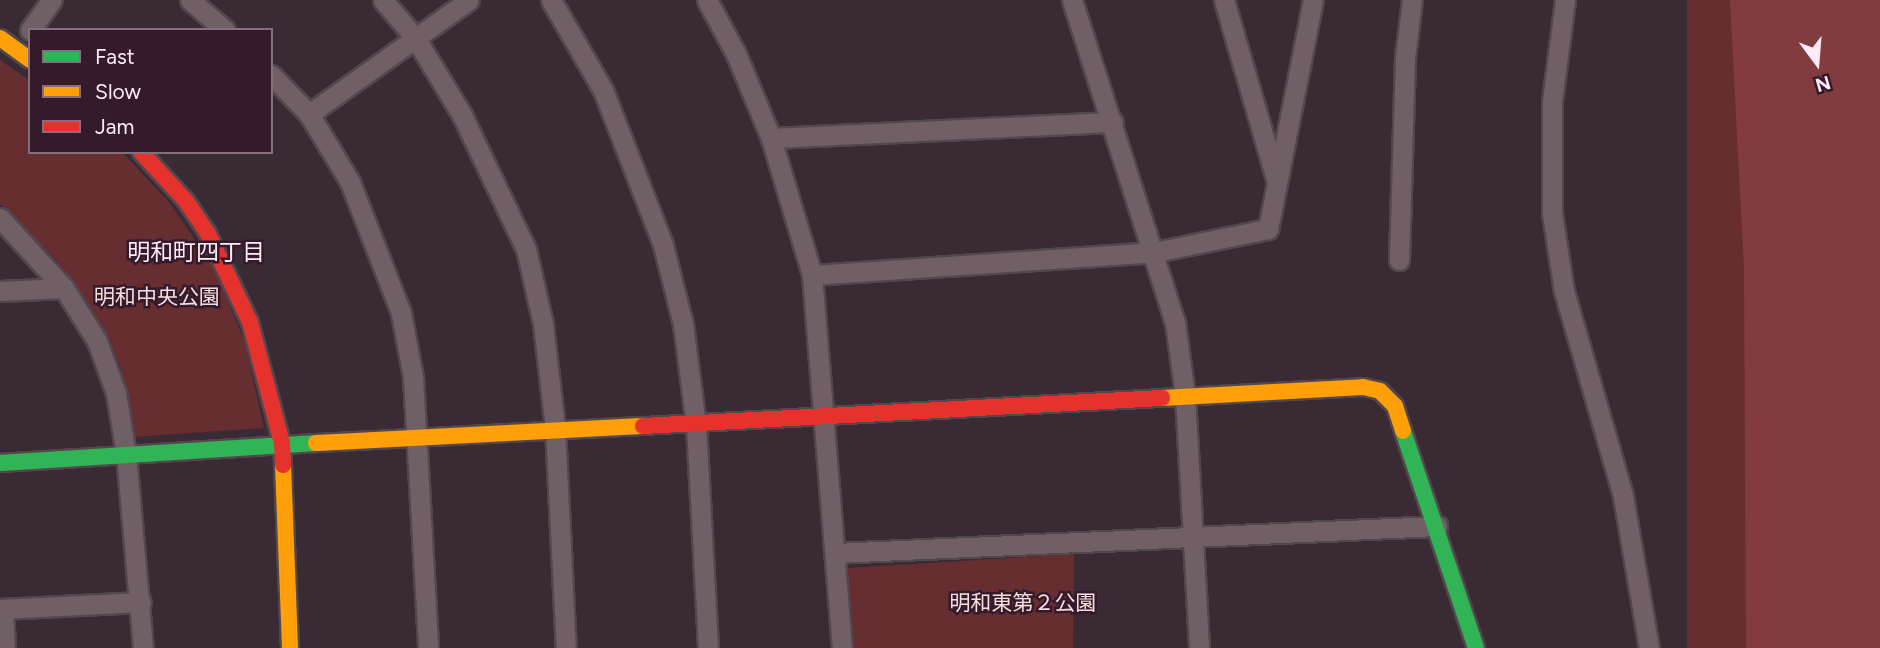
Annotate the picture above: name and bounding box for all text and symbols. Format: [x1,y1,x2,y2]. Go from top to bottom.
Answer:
legend [28,28,273,154]
north arrow [1782,28,1852,98]
text: Fast [95,44,135,69]
text: N [1813,71,1833,97]
text: Slow [95,79,141,104]
text: Jam [95,114,134,139]
district label: 明和町四丁目 [127,238,265,266]
park label: 明和中央公園 [94,284,220,310]
park label: 明和東第２公園 [950,590,1096,616]

